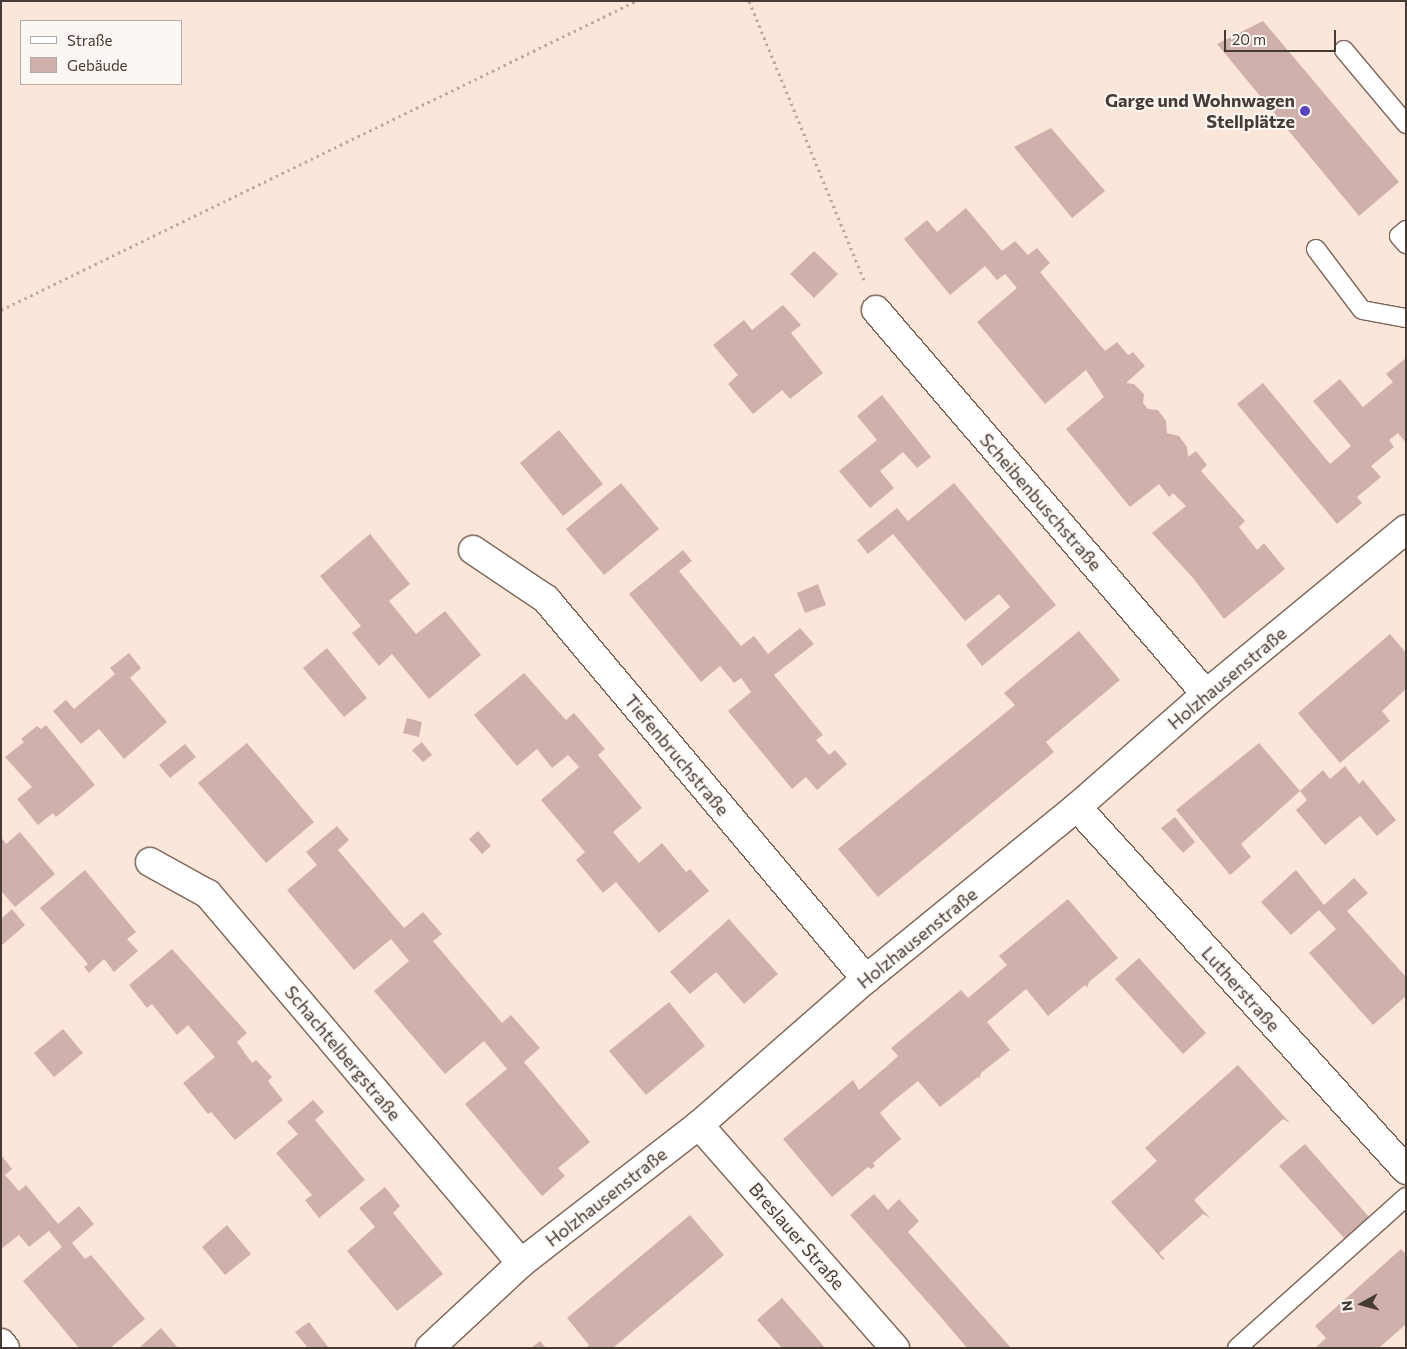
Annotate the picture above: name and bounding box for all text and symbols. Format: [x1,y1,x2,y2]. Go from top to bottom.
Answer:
legend [20,20,182,85]
scale bar [1227,20,1340,52]
text: 20 m [1232,30,1266,48]
text: Straße [67,31,113,49]
text: Gebäude [67,56,128,74]
place label: Garge und Wohnwagen Stellplätze [1105,90,1295,132]
marker: Garge und Wohnwagen Stellplätze [1299,105,1311,117]
street label: Scheibenbuschstraße [976,429,1106,575]
street label: Holzhausenstraße [1163,622,1291,734]
street label: Tiefenbruchstraße [620,690,734,820]
street label: Holzhausenstraße [853,883,981,993]
street label: Lutherstraße [1197,942,1285,1036]
street label: Schachtelbergstraße [280,981,406,1125]
street label: Holzhausenstraße [541,1143,671,1251]
street label: Breslauer Straße [745,1178,849,1294]
north arrow [1337,1279,1387,1329]
text: N [1338,1300,1356,1312]

